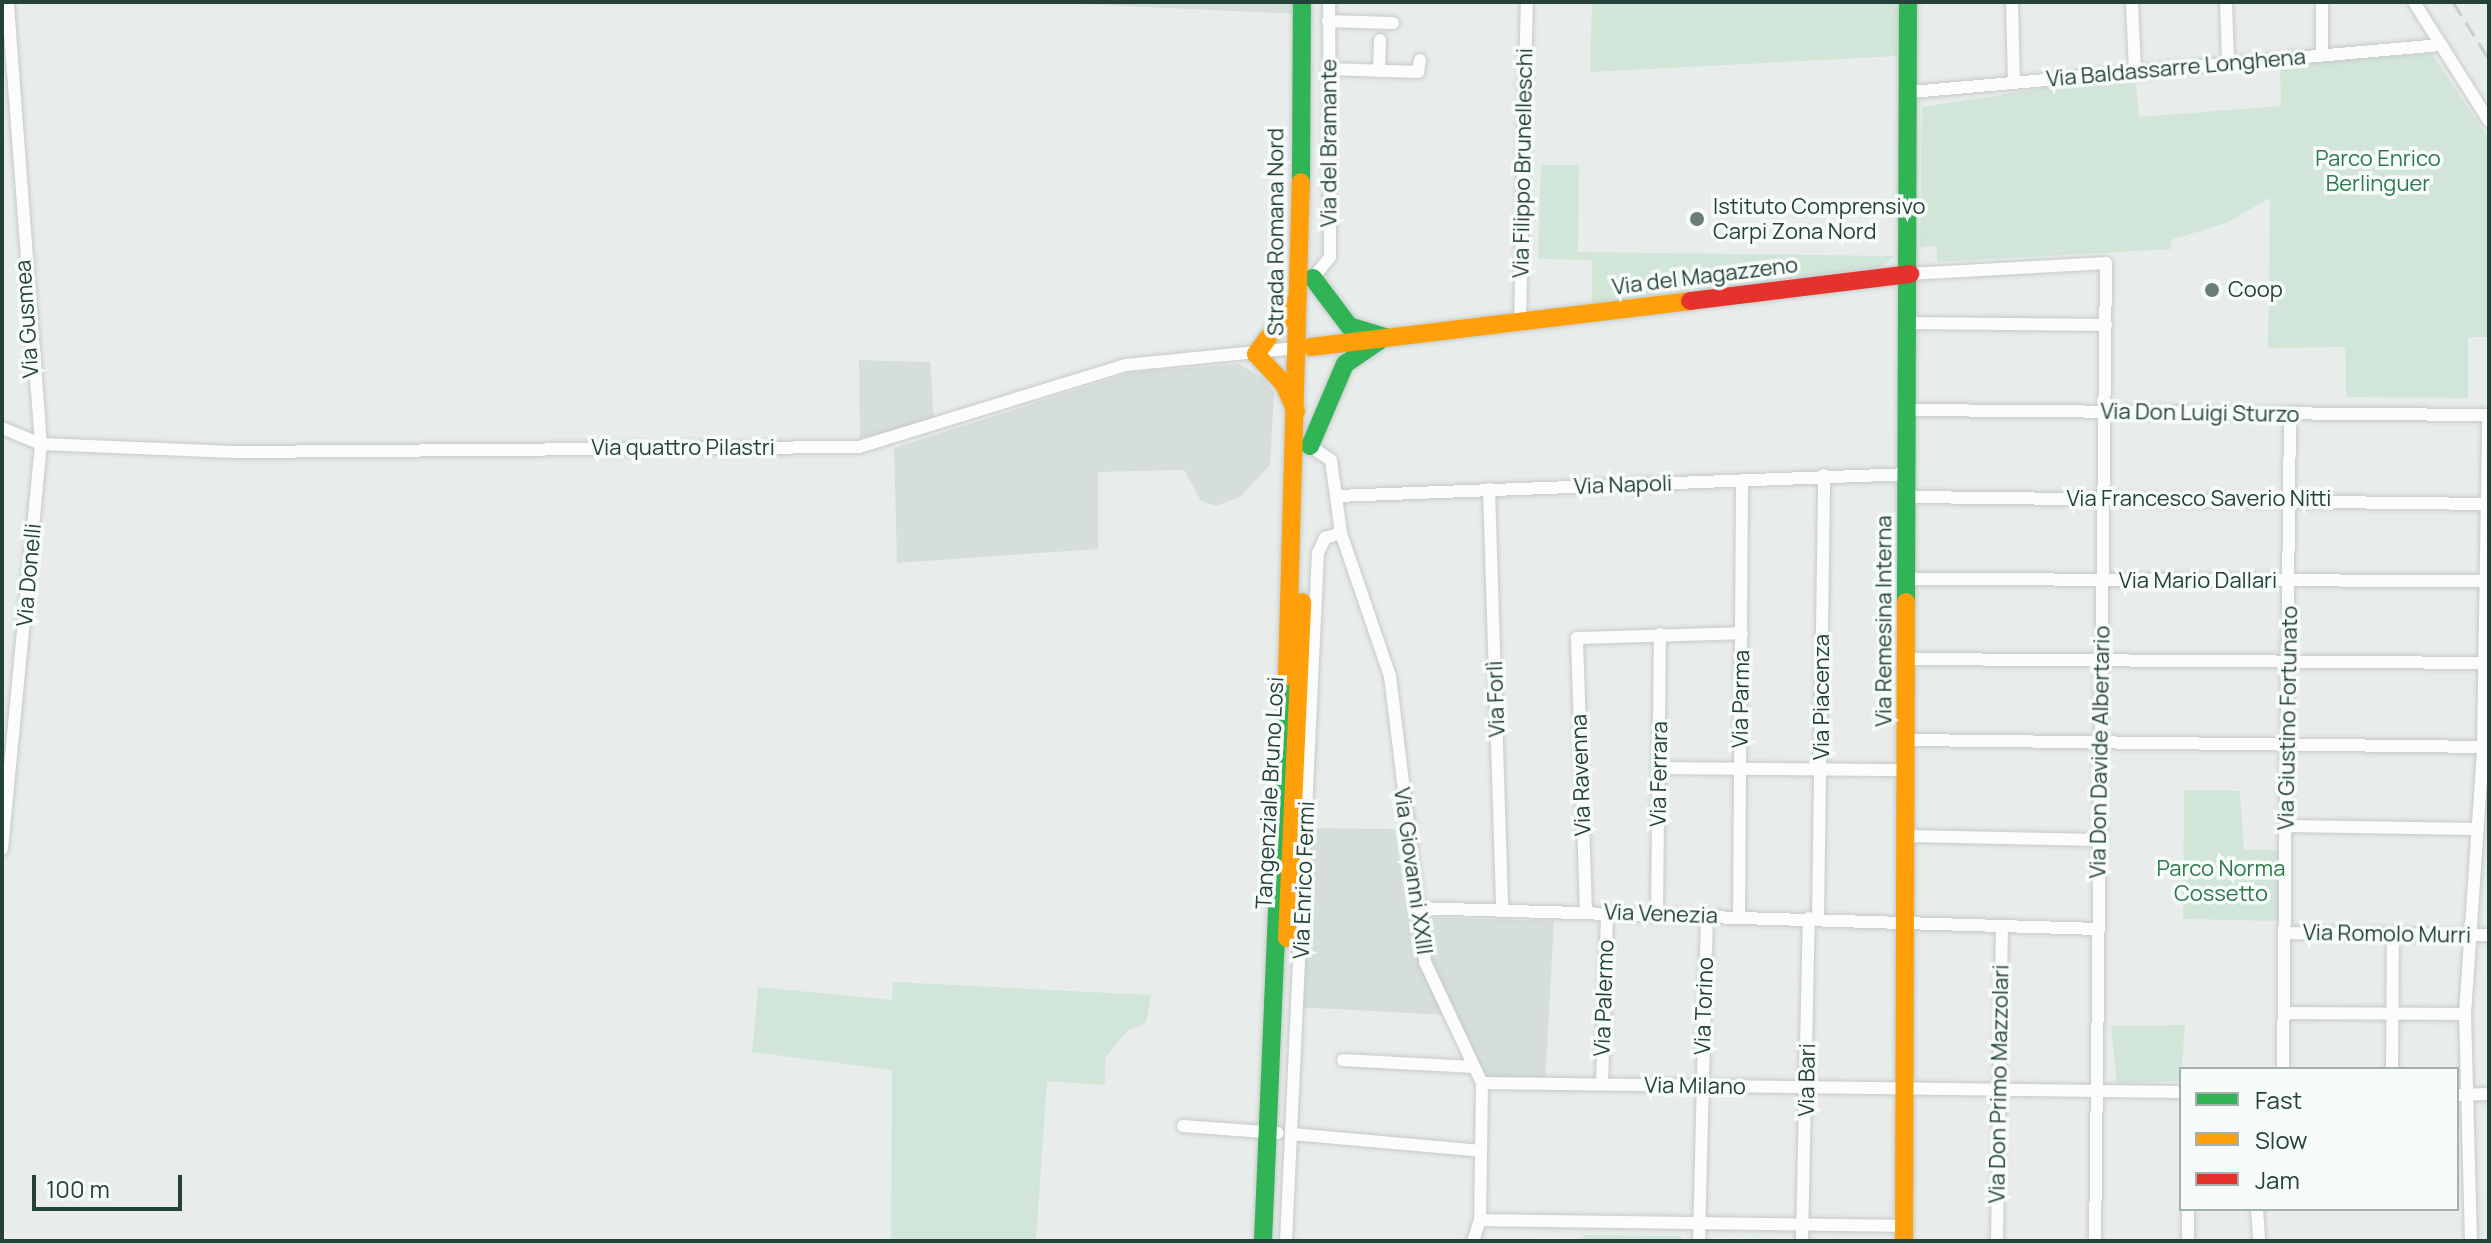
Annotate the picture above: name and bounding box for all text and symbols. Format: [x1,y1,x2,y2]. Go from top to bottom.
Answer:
street label: Via Baldassarre Longhena [2045,44,2307,92]
street label: Via Filippo Brunelleschi [1508,48,1538,278]
street label: Via del Bramante [1316,59,1342,227]
street label: Strada Romana Nord [1263,128,1289,336]
park label: Parco Enrico Berlinguer [2315,145,2441,196]
place label: Istituto Comprensivo Carpi Zona Nord [1713,193,1925,244]
marker: Istituto Comprensivo Carpi Zona Nord [1688,210,1706,228]
street label: Via del Magazzeno [1611,252,1799,300]
street label: Via Gusmea [10,259,44,379]
place label: Coop [2228,277,2283,303]
marker: Coop [2203,281,2221,299]
street label: Via Don Luigi Sturzo [2100,398,2300,428]
street label: Via quattro Pilastri [591,435,775,461]
street label: Via Napoli [1573,470,1673,500]
street label: Via Francesco Saverio Nitti [2067,486,2331,512]
street label: Via Remesina Interna [1871,515,1897,727]
street label: Via Donelli [11,522,47,628]
street label: Via Mario Dallari [2119,568,2277,594]
street label: Via Giustino Fortunato [2273,606,2303,830]
street label: Via Don Davide Albertario [2085,625,2115,879]
street label: Via Piacenza [1809,634,1835,760]
street label: Via Parma [1727,650,1755,748]
street label: Via Forlì [1481,660,1511,738]
street label: Tangenziale Bruno Losi [1251,676,1289,910]
street label: Via Ravenna [1566,714,1596,836]
street label: Via Ferrara [1645,721,1673,827]
street label: Via Giovanni XXIII [1388,786,1438,956]
street label: Via Enrico Fermi [1288,801,1320,959]
park label: Parco Norma Cossetto [2157,855,2285,906]
street label: Via Venezia [1604,899,1718,929]
street label: Via Romolo Murri [2303,919,2471,949]
street label: Via Palermo [1589,939,1619,1057]
street label: Via Torino [1689,957,1719,1055]
street label: Via Don Primo Mazzolari [1984,964,2014,1204]
street label: Via Bari [1793,1043,1821,1117]
legend [2179,1067,2459,1211]
street label: Via Milano [1644,1072,1746,1100]
text: Fast [2255,1083,2302,1116]
text: Slow [2255,1123,2308,1156]
scale bar [36,1159,186,1209]
text: Jam [2255,1163,2300,1196]
text: 100 m [46,1172,110,1205]

